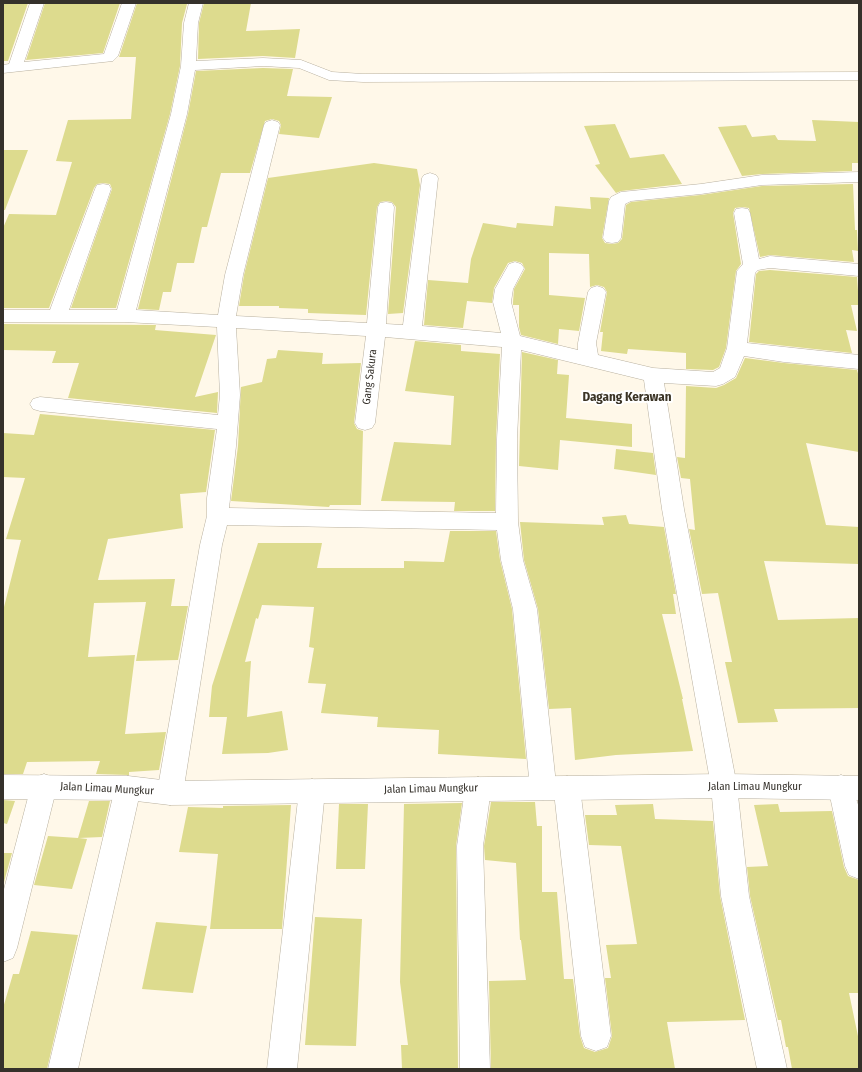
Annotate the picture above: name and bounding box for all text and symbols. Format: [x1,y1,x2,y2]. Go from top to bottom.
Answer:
street label: Gang Sakura [360,349,380,405]
district label: Dagang Kerawan [582,389,672,405]
street label: Jalan Limau Mungkur [60,780,154,798]
street label: Jalan Limau Mungkur [708,780,802,794]
street label: Jalan Limau Mungkur [384,782,478,796]

